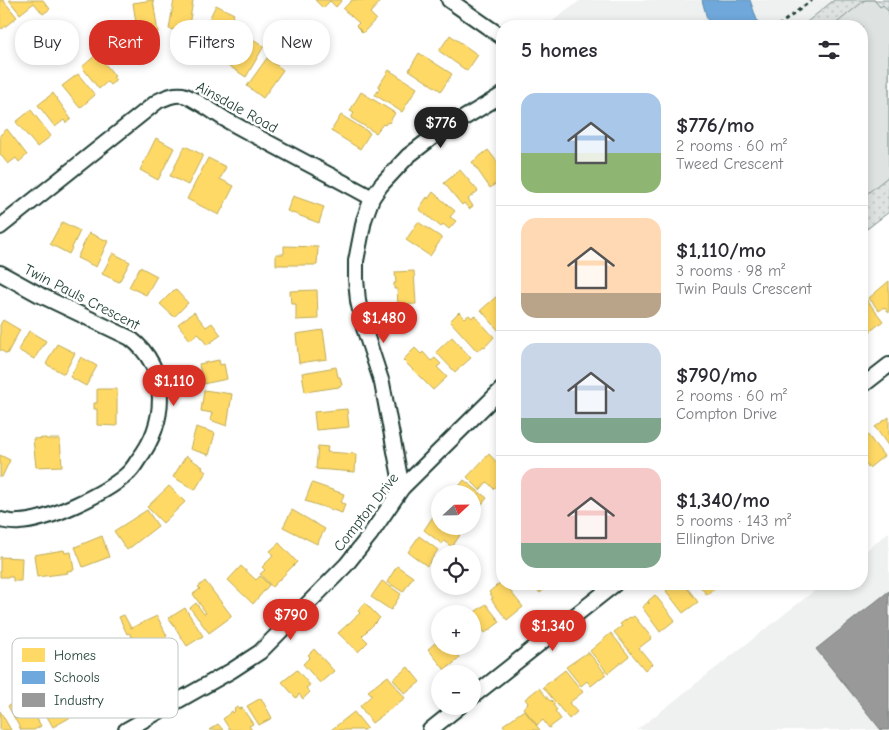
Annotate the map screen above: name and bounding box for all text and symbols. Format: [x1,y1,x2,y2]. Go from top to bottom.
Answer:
chip: Buy [15,20,79,65]
chip: Rent [89,20,160,65]
chip: Filters [170,20,253,65]
chip: New [263,20,330,65]
icon: filters [815,36,843,64]
text: 5 homes [521,38,598,62]
street label: Ainsdale Road [193,77,281,137]
pin: $776 [411,106,471,149]
icon: home [561,113,621,173]
text: $776/mo [676,113,754,137]
text: $776 [425,114,457,132]
text: 2 rooms · 60 m² [676,137,787,155]
text: Tweed Crescent [676,155,783,173]
icon: home [561,238,621,298]
text: $1,110/mo [676,238,766,262]
street label: Twin Pauls Crescent [21,260,143,334]
text: 3 rooms · 98 m² [676,262,785,280]
text: Twin Pauls Crescent [676,280,812,298]
pin: $1,480 [343,302,425,344]
text: $1,480 [362,309,406,327]
icon: home [561,363,621,423]
text: $790/mo [676,363,757,387]
pin: $1,110 [133,364,215,407]
text: $1,110 [154,372,194,390]
text: 2 rooms · 60 m² [676,387,787,405]
text: Compton Drive [676,405,777,423]
street label: Compton Drive [330,469,403,555]
north arrow [431,485,481,535]
map controls [431,485,481,715]
icon: home [561,488,621,548]
text: $1,340/mo [676,488,770,512]
text: 5 rooms · 143 m² [676,512,791,530]
text: Ellington Drive [676,530,775,548]
button: locate [431,545,481,595]
pin: $790 [261,598,321,641]
button: + [431,605,481,655]
text: $790 [274,606,308,624]
pin: $1,340 [512,610,594,652]
text: $1,340 [531,617,575,635]
legend [12,638,178,718]
text: Homes [54,647,96,664]
button: − [431,665,481,715]
text: Schools [54,669,100,686]
text: Industry [54,692,104,709]

